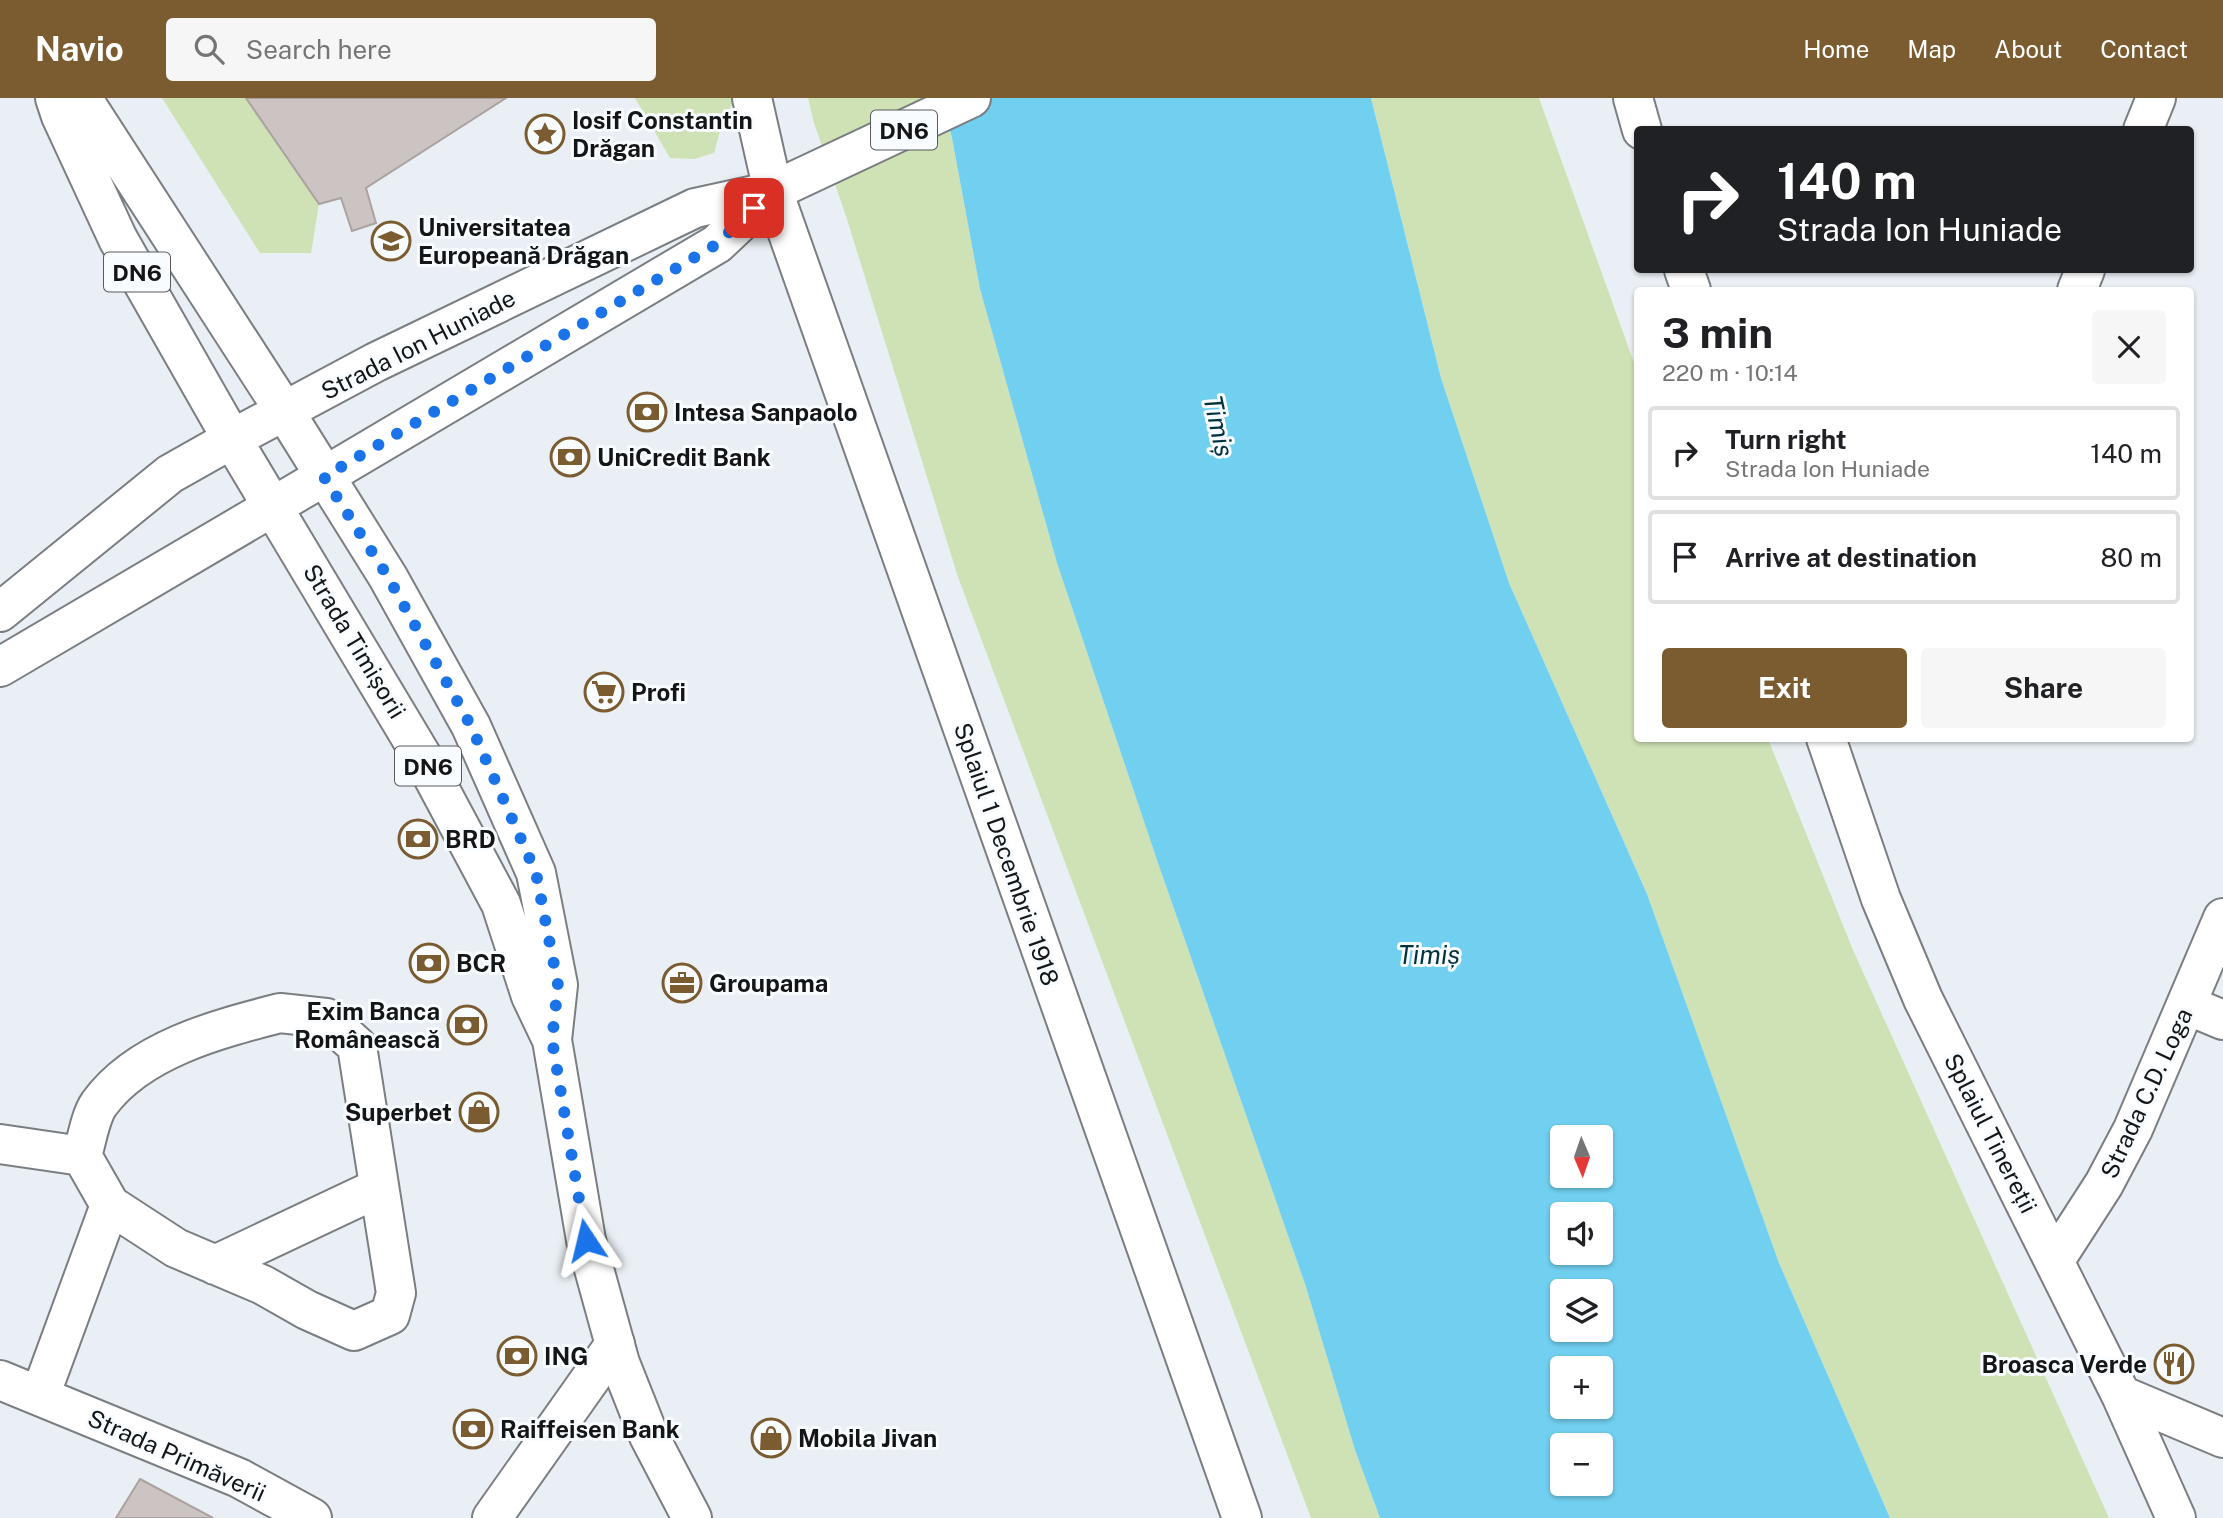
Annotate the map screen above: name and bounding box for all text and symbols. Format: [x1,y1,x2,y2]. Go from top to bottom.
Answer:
search box [166,18,656,81]
text: Navio [35,30,124,68]
icon: search [190,30,228,68]
text: Search here [246,34,392,65]
text: Home [1803,35,1869,63]
text: Map [1907,35,1956,63]
text: About [1994,35,2062,63]
text: Contact [2100,35,2188,63]
place label: Iosif Constantin Drăgan [572,106,753,162]
road number: DN6 [871,110,937,150]
place icon: Iosif Constantin Drăgan [524,113,566,155]
text: 140 m [1777,152,1917,210]
icon: right [1662,154,1753,245]
pin [724,178,784,238]
icon: arrive [735,189,773,227]
text: Strada Ion Huniade [1777,211,2062,248]
place label: Universitatea Europeană Drăgan [418,213,629,269]
school or university icon: Universitatea Europeană Drăgan [370,220,412,262]
road number: DN6 [104,252,170,292]
street label: Strada Ion Huniade [316,283,520,405]
text: 3 min [1662,308,1773,357]
button: close [2092,310,2166,384]
text: 220 m · 10:14 [1662,359,1798,386]
bank icon: Intesa Sanpaolo [626,391,668,433]
water label: Timiș [1197,392,1241,460]
place label: Intesa Sanpaolo [674,398,857,426]
text: Turn right [1725,424,1847,455]
icon: right [1666,434,1704,472]
bank icon: UniCredit Bank [549,436,591,478]
text: 140 m [2090,438,2162,469]
place label: UniCredit Bank [597,443,771,471]
text: Strada Ion Huniade [1725,455,1930,482]
icon: arrive [1666,538,1704,576]
text: Arrive at destination [1725,542,1977,573]
text: 80 m [2101,542,2162,573]
street label: Strada Timișorii [298,559,412,723]
button: Exit [1662,648,1907,728]
button: Share [1921,648,2166,728]
supermarket icon: Profi [583,671,625,713]
place label: Profi [631,678,686,706]
street label: Splaiul 1 Decembrie 1918 [949,719,1065,989]
road number: DN6 [395,746,461,786]
bank icon: BRD [397,818,439,860]
place label: BRD [445,825,496,853]
water label: Timiș [1398,939,1460,970]
bank icon: BCR [408,942,450,984]
place label: BCR [456,949,506,977]
office icon: Groupama [661,962,703,1004]
place label: Groupama [709,969,828,997]
place label: Exim Banca Românească [294,997,440,1053]
street label: Strada C.D. Loga [2094,1003,2198,1183]
bank icon: Exim Banca Românească [446,1004,488,1046]
street label: Splaiul Tinereții [1939,1049,2043,1217]
shop icon: Superbet [458,1091,500,1133]
place label: Superbet [345,1098,452,1126]
north arrow [1550,1125,1614,1188]
map controls [1550,1125,1613,1496]
button: sound [1550,1202,1613,1265]
position arrow [549,1203,623,1277]
button: layers [1550,1279,1613,1342]
bank icon: ING [496,1335,538,1377]
place label: ING [544,1342,588,1370]
restaurant icon: Broasca Verde [2153,1343,2195,1385]
place label: Broasca Verde [1981,1350,2147,1378]
button: + [1550,1356,1613,1419]
street label: Strada Primăverii [84,1403,270,1507]
bank icon: Raiffeisen Bank [452,1408,494,1450]
place label: Raiffeisen Bank [500,1415,680,1443]
shop icon: Mobila Jivan [750,1417,792,1459]
place label: Mobila Jivan [798,1424,937,1452]
button: − [1550,1433,1613,1496]

